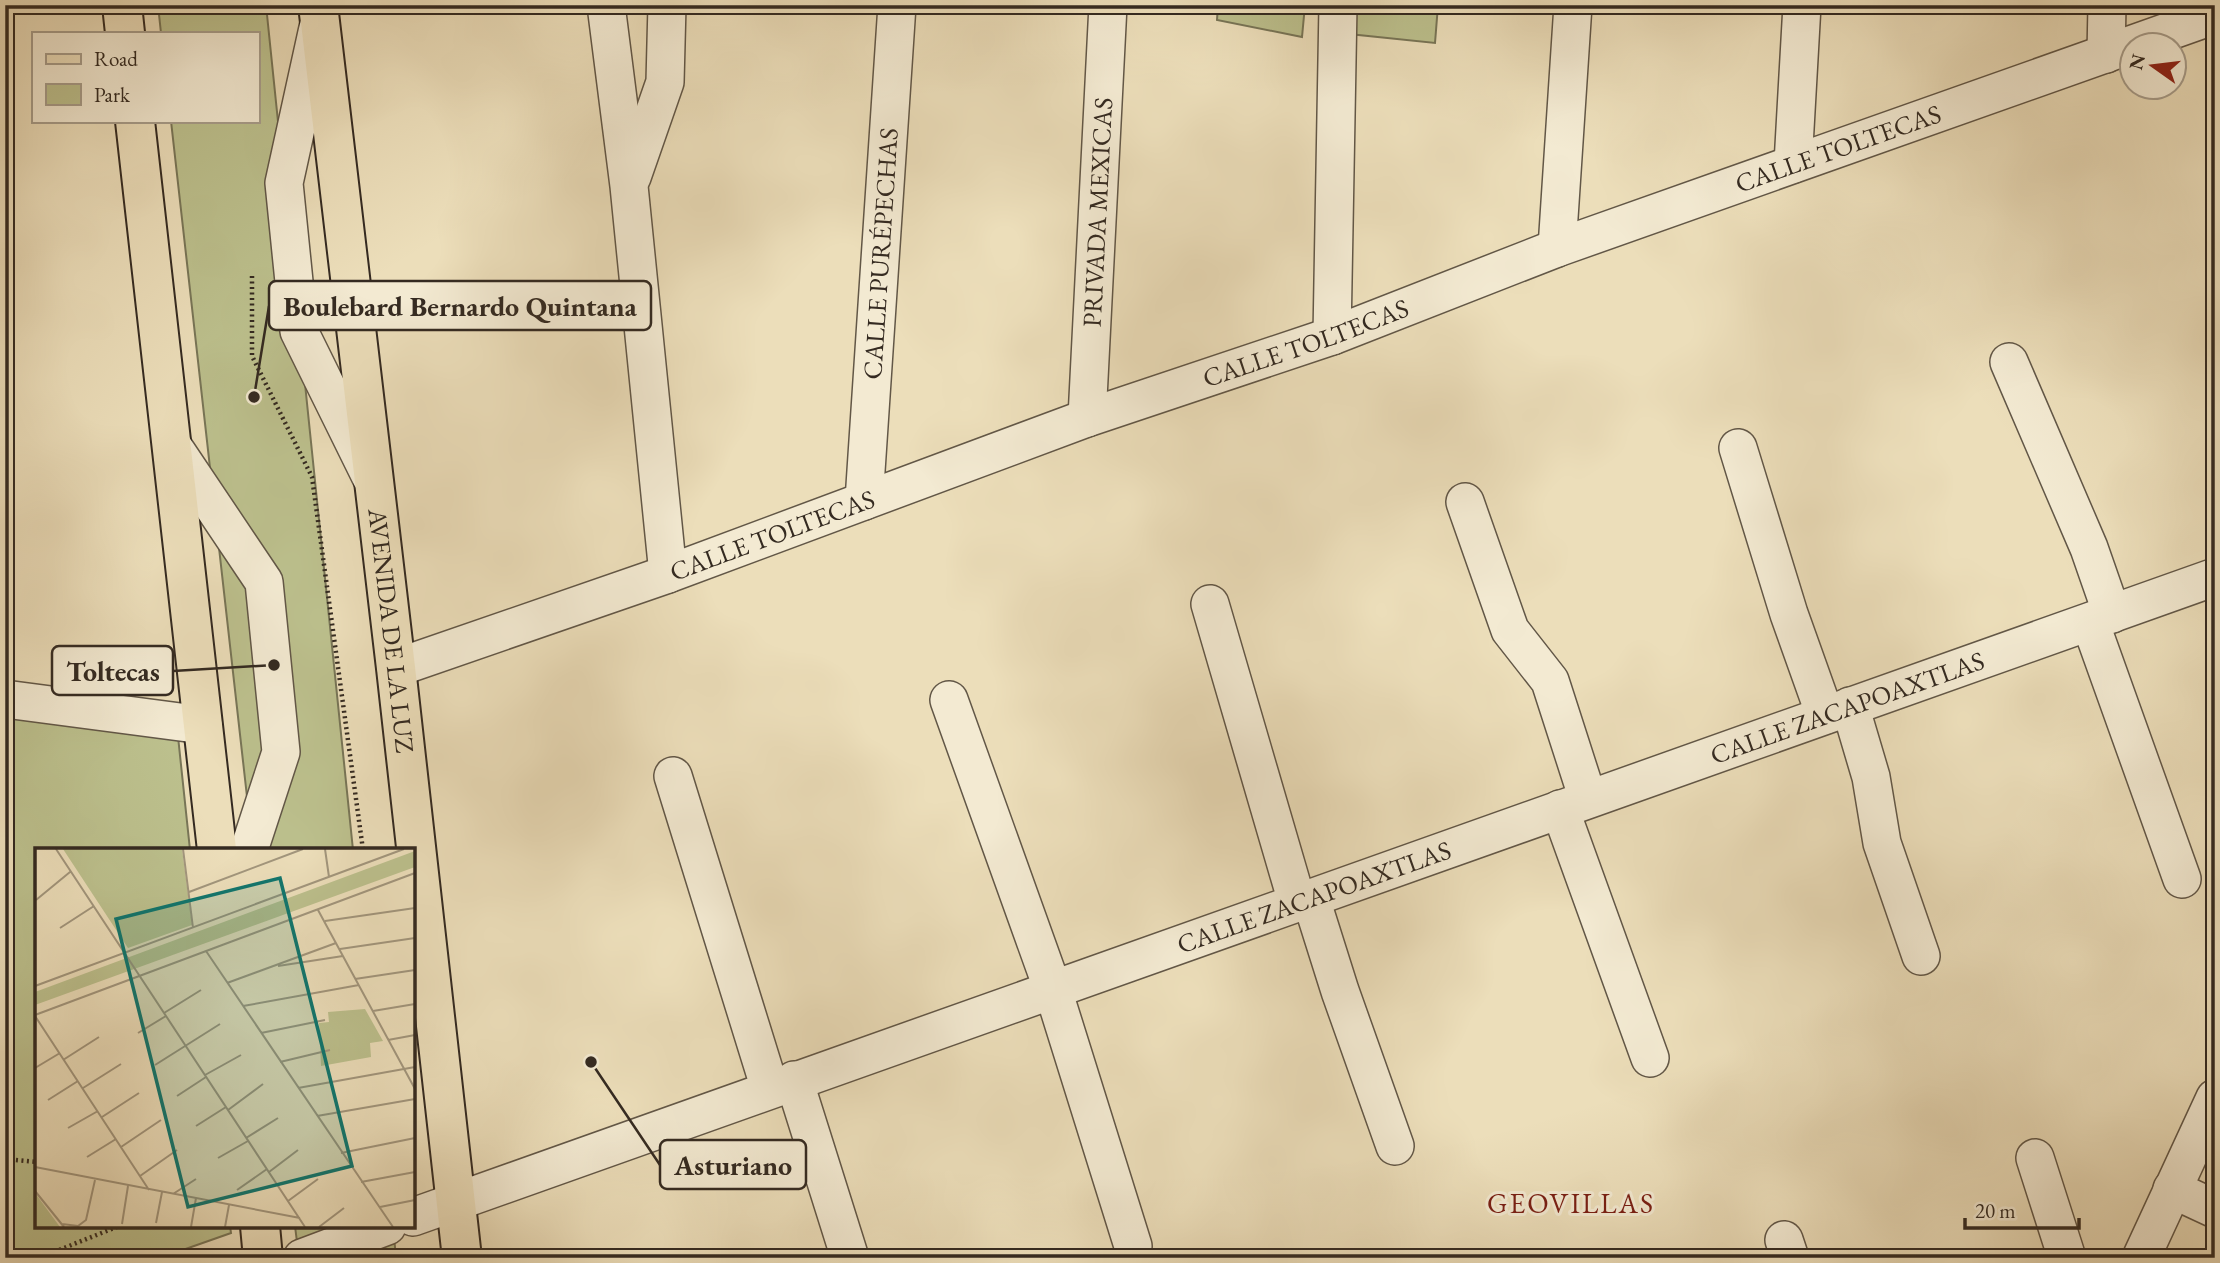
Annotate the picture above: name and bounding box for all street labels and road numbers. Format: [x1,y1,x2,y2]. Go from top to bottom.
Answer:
street label: CALLE TOLTECAS [1730,96,1946,201]
street label: PRIVADA MEXICAS [1075,97,1120,328]
street label: CALLE PURÉPECHAS [855,127,906,380]
street label: CALLE TOLTECAS [1198,291,1413,395]
street label: CALLE TOLTECAS [665,482,879,589]
street label: AVENIDA DE LA LUZ [360,506,422,755]
street label: CALLE ZACAPOAXTLAS [1706,643,1989,772]
street label: CALLE ZACAPOAXTLAS [1172,833,1456,961]

